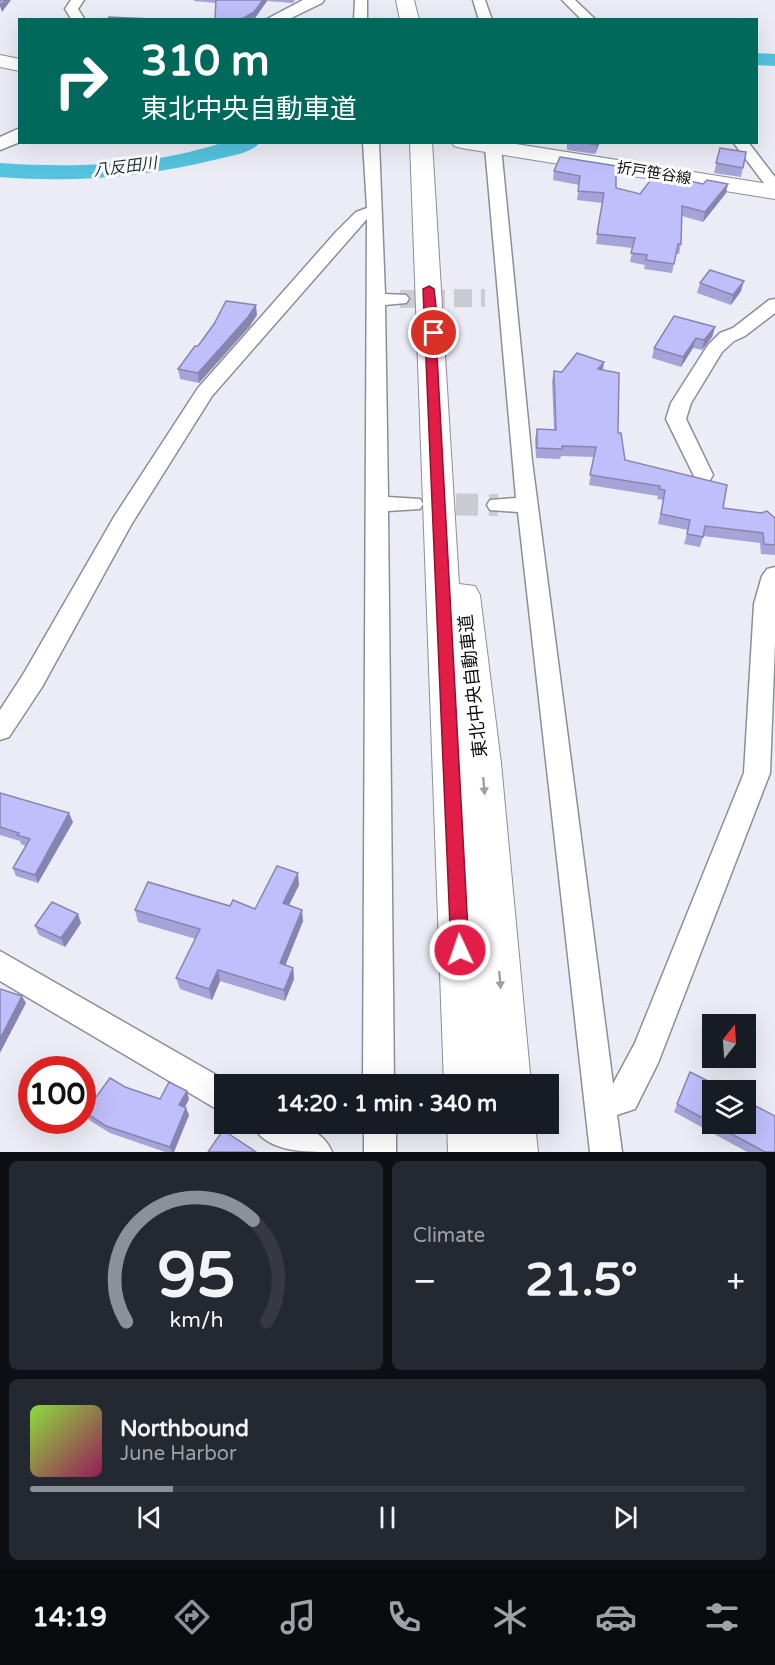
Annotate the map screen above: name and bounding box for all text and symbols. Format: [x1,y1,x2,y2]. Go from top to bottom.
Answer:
text: 310 m [141,36,270,87]
icon: right [42,42,120,120]
text: 東北中央自動車道 [141,93,357,126]
water label: 八反田川 [92,153,160,181]
street label: 折戸笹谷線 [616,158,692,188]
pin [408,307,459,358]
icon: arrive [417,316,450,349]
street label: 東北中央自動車道 [455,613,491,759]
one-way arrow [479,776,489,795]
position arrow [428,918,492,982]
one-way arrow [495,971,505,990]
north arrow [702,1014,756,1068]
map controls [702,1014,756,1134]
speed limit sign: 100 [18,1056,96,1134]
button: layers [702,1080,756,1134]
text: 14:20 · 1 min · 340 m [276,1091,497,1117]
text: Climate [413,1224,485,1248]
text: 95 [157,1239,235,1314]
text: 21.5° [525,1254,638,1308]
text: − [413,1262,437,1301]
text: + [726,1262,745,1301]
text: km/h [169,1308,223,1334]
text: Northbound [120,1416,249,1442]
text: June Harbor [120,1442,237,1466]
icon: previous [133,1501,166,1534]
icon: pause [371,1501,404,1534]
icon: next [609,1501,642,1534]
icon: directions [171,1596,213,1638]
icon: music [277,1596,319,1638]
icon: phone [383,1596,425,1638]
icon: climate [489,1596,531,1638]
icon: car [595,1596,637,1638]
icon: filters [701,1596,743,1638]
text: 14:19 [32,1601,107,1634]

